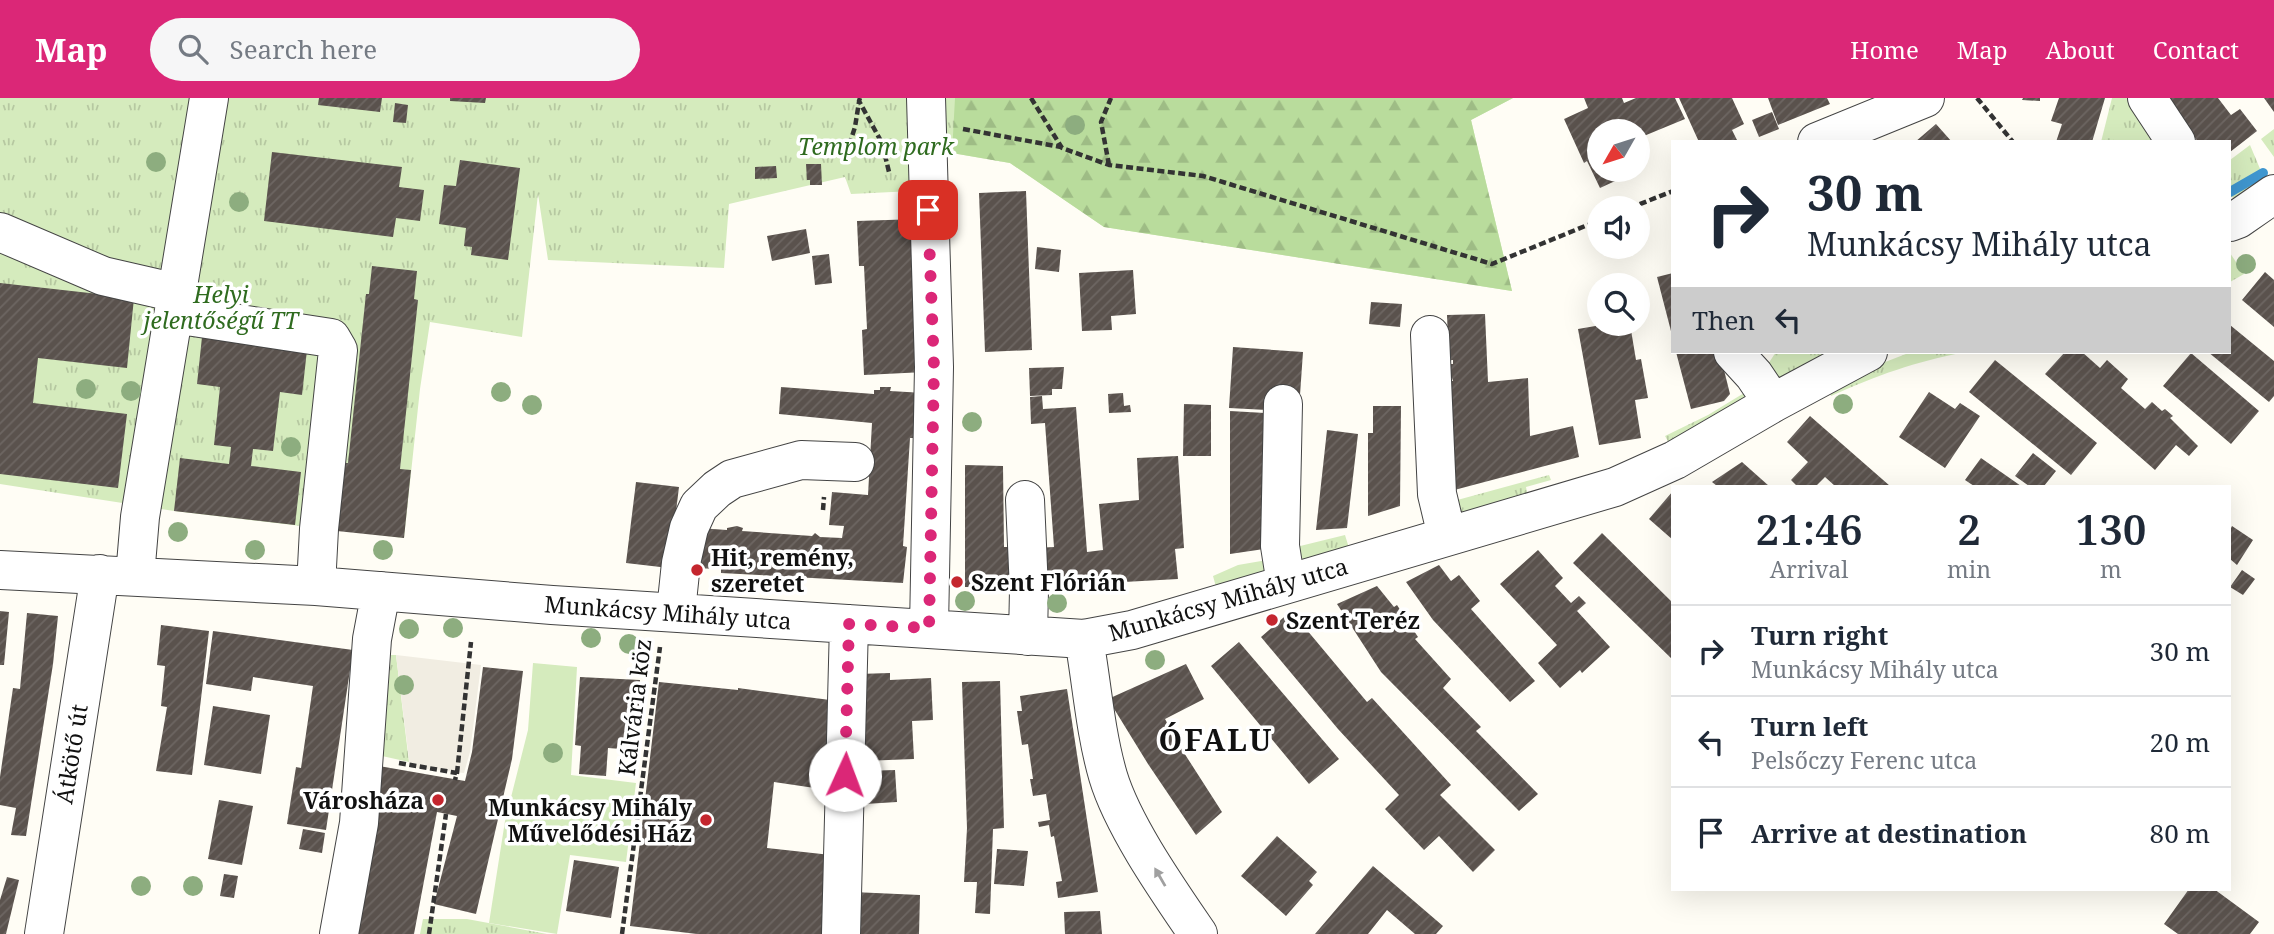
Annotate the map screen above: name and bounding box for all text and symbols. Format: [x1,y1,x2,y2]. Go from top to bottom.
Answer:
search box [150,18,640,81]
text: Map [35,27,108,72]
icon: search [174,30,212,68]
text: Search here [230,31,377,67]
text: Home [1850,33,1919,66]
text: Map [1957,33,2008,66]
text: About [2046,33,2115,66]
text: Contact [2153,33,2239,66]
north arrow [1587,119,1650,182]
map controls [1587,119,1650,336]
park label: Templom park [798,130,955,162]
text: 30 m [1807,159,1923,225]
icon: right [1692,168,1783,259]
pin [898,180,958,240]
icon: arrive [909,191,947,229]
button: sound [1587,196,1650,259]
text: Munkácsy Mihály utca [1807,222,2152,265]
button: search [1587,273,1650,336]
park label: Helyi jelentőségű TT [140,278,300,336]
icon: left [1769,301,1807,339]
text: Then [1692,302,1755,338]
text: 21:46 [1756,500,1863,557]
text: 2 [1957,500,1981,557]
text: 130 [2076,500,2146,557]
place label: Hit, remény, szeretet [711,541,854,599]
street label: Munkácsy Mihály utca [1105,549,1351,649]
text: Arrival [1770,553,1848,585]
text: min [1947,553,1991,585]
text: m [2100,553,2122,585]
marker: Hit, remény, szeretet [689,562,705,578]
place label: Szent Flórián [971,566,1126,598]
marker: Szent Flórián [949,574,965,590]
street label: Munkácsy Mihály utca [543,587,793,637]
place label: Szent Teréz [1286,604,1420,636]
marker: Szent Teréz [1264,612,1280,628]
text: Turn right [1751,617,1888,653]
icon: right [1692,632,1730,670]
text: 30 m [2150,633,2210,669]
street label: Kálvária köz [610,637,658,777]
text: Munkácsy Mihály utca [1751,653,1999,685]
street label: Átkötő út [47,702,95,806]
text: Turn left [1751,708,1868,744]
district label: ÓFALU [1159,719,1273,760]
icon: left [1692,723,1730,761]
text: 20 m [2150,724,2210,760]
position arrow [808,738,882,812]
text: Pelsőczy Ferenc utca [1751,744,1977,776]
place label: Városháza [303,784,424,816]
place label: Munkácsy Mihály Művelődési Ház [488,791,693,849]
marker: Városháza [430,792,446,808]
marker: Munkácsy Mihály Művelődési Ház [698,812,714,828]
icon: arrive [1692,814,1730,852]
text: Arrive at destination [1751,815,2027,851]
text: 80 m [2150,815,2210,851]
one-way arrow [1154,868,1167,887]

